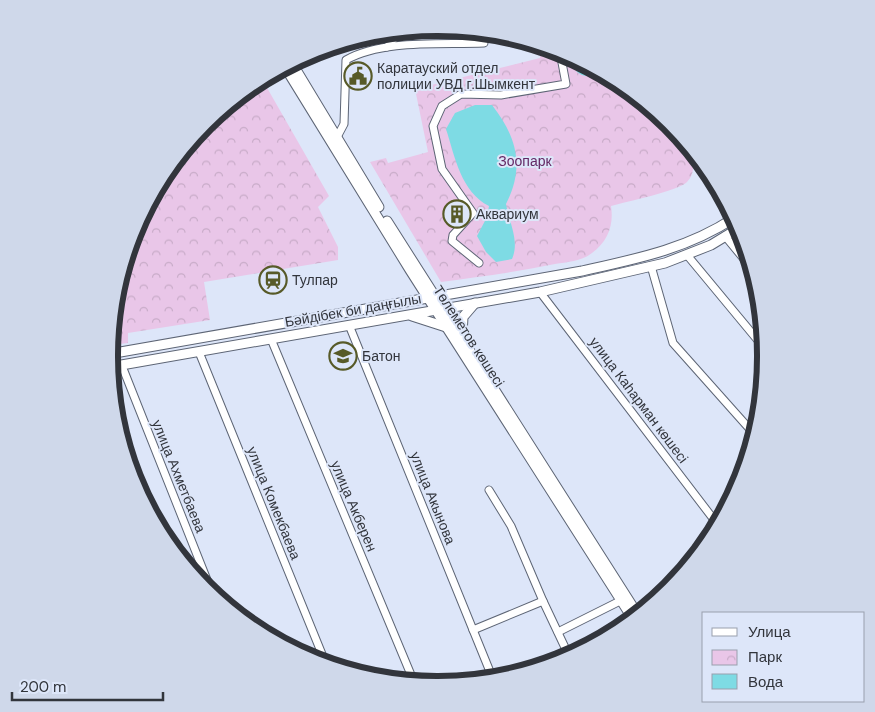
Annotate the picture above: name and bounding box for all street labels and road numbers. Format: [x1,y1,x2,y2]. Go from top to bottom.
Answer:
street label: Төлеметов көшесі [429,282,509,390]
street label: Бәйдібек би даңғылы [283,289,423,331]
street label: улица Каһарман көшесі [586,333,692,467]
street label: улица Ахметбаева [148,417,210,535]
street label: улица Комекбаева [243,444,305,562]
street label: улица Акынова [406,449,460,547]
street label: улица Акберен [327,458,381,554]

